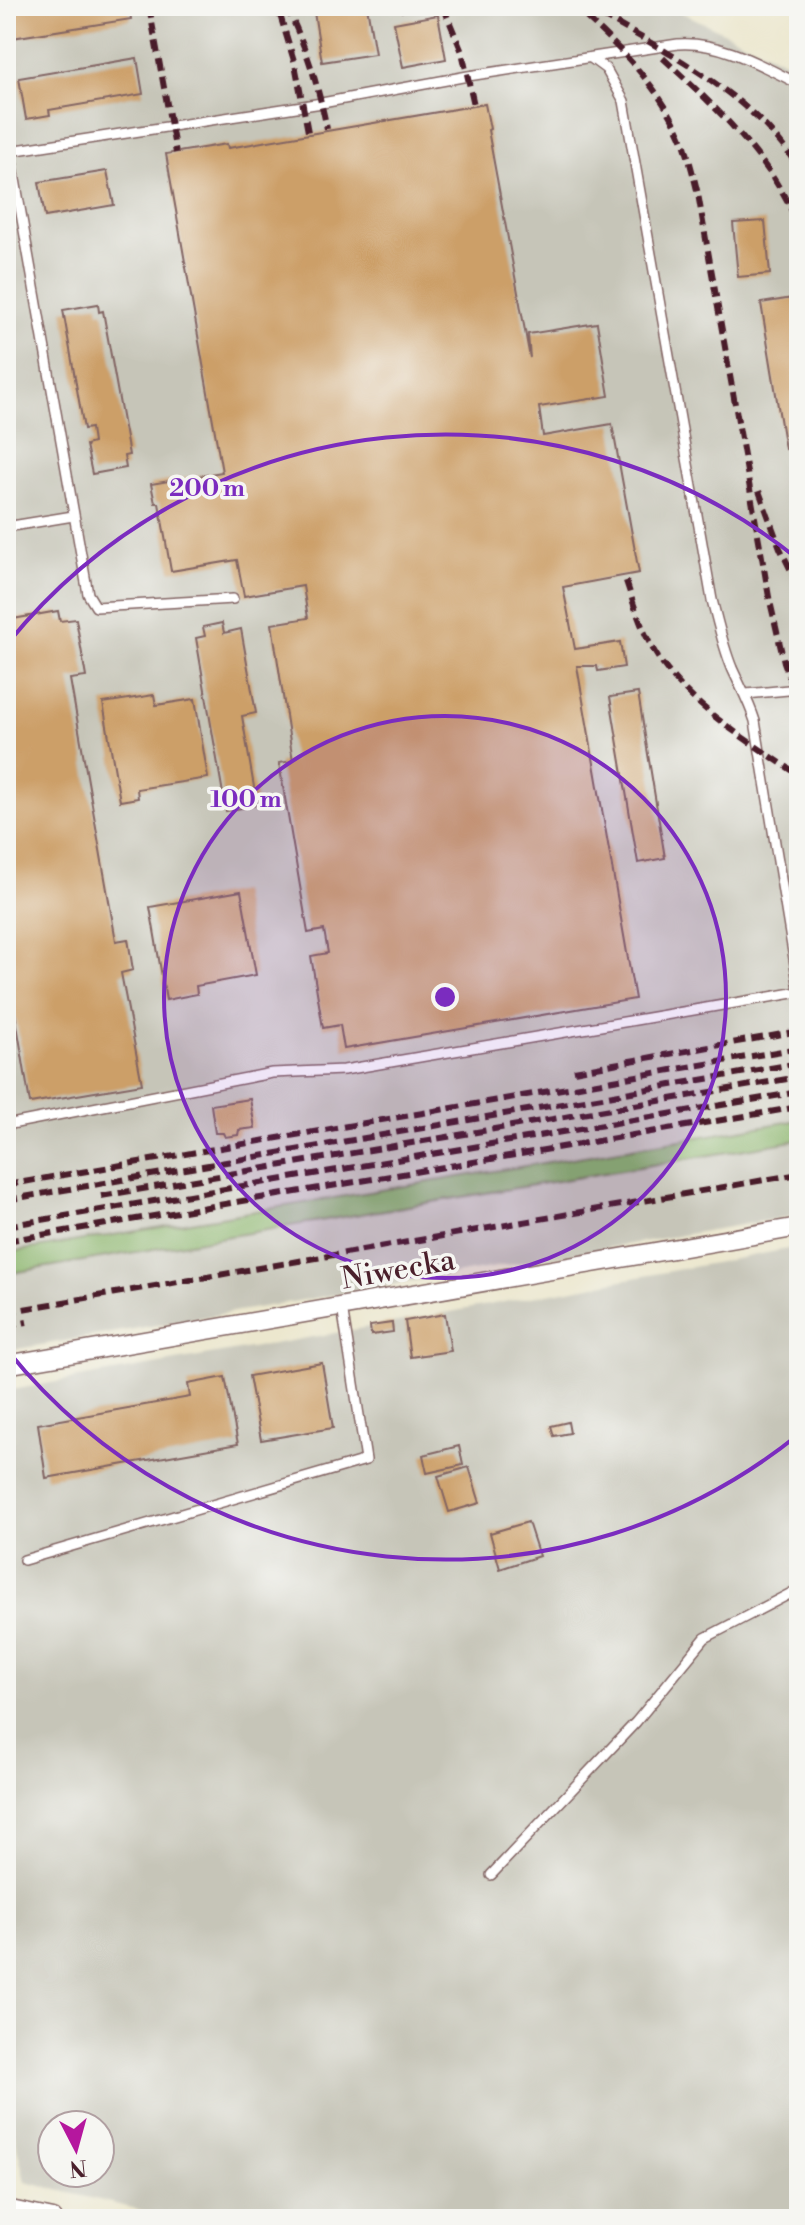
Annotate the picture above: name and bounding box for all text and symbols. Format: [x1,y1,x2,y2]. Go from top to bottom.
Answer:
text: 200 m [169,474,245,504]
text: 100 m [210,785,282,815]
centre of rings [431,983,459,1011]
street label: Niwecka [338,1241,459,1299]
north arrow [36,2109,116,2189]
text: N [67,2153,88,2182]

